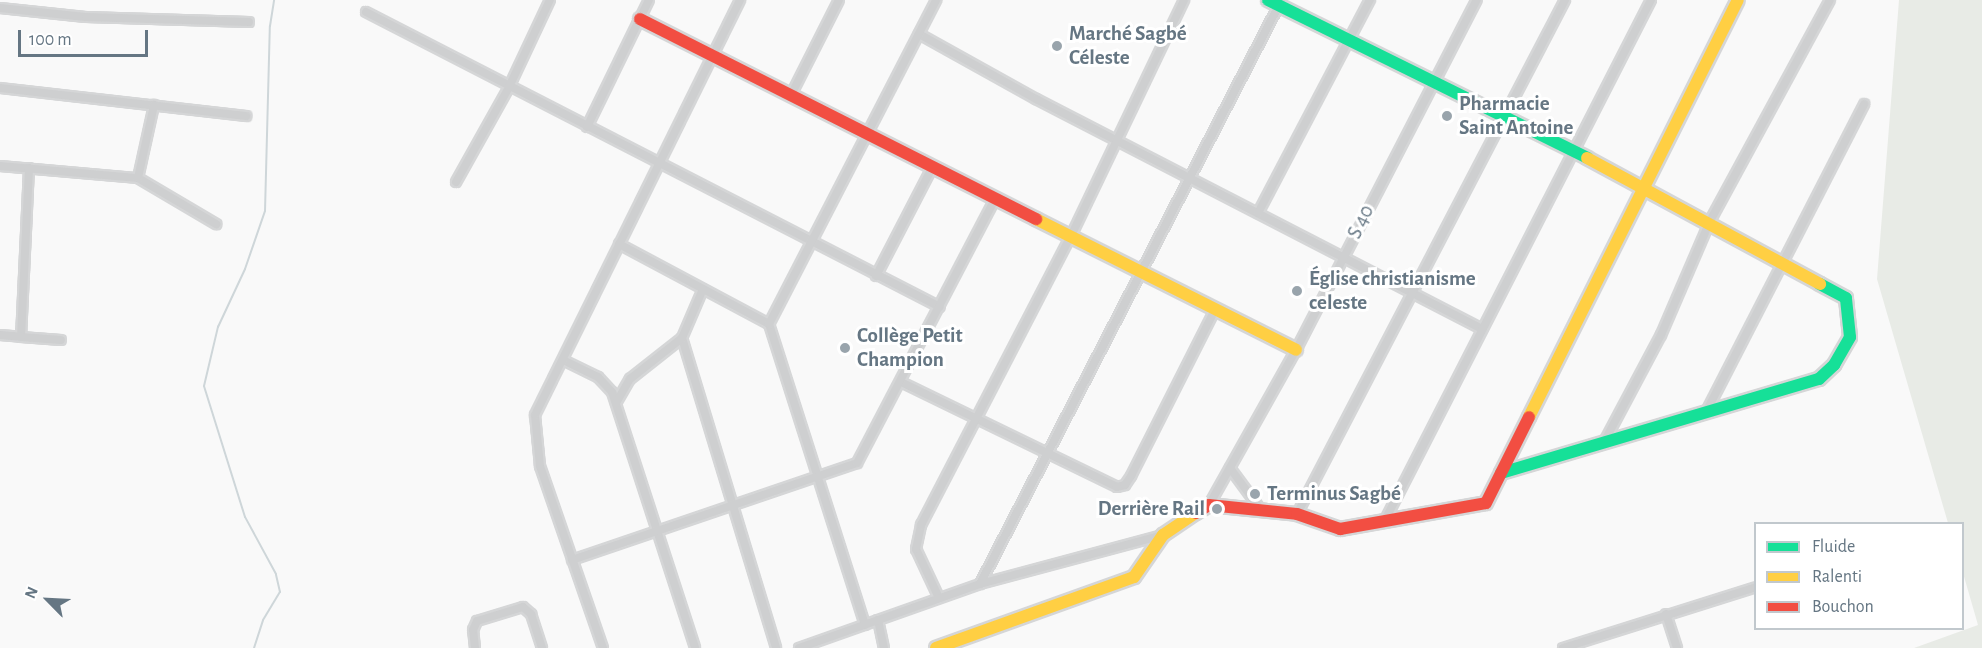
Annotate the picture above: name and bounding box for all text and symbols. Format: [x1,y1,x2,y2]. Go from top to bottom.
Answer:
scale bar [21,18,152,56]
place label: Marché Sagbé Céleste [1069,21,1187,71]
text: 100 m [29,31,72,49]
marker: Marché Sagbé Céleste [1050,39,1064,53]
place label: Pharmacie Saint Antoine [1459,91,1573,141]
marker: Pharmacie Saint Antoine [1440,109,1454,123]
street label: S 40 [1342,201,1380,243]
place label: Église christianisme celeste [1309,266,1476,316]
marker: Église christianisme celeste [1290,284,1304,298]
place label: Collège Petit Champion [857,323,963,373]
marker: Collège Petit Champion [838,341,852,355]
place label: Terminus Sagbé [1267,481,1401,507]
marker: Terminus Sagbé [1248,487,1262,501]
place label: Derrière Rail [1098,496,1205,522]
marker: Derrière Rail [1210,502,1224,516]
legend [1754,522,1964,630]
text: Fluide [1812,538,1855,556]
text: Ralenti [1812,568,1862,586]
north arrow [18,570,78,630]
text: N [22,584,41,601]
text: Bouchon [1812,598,1874,616]

